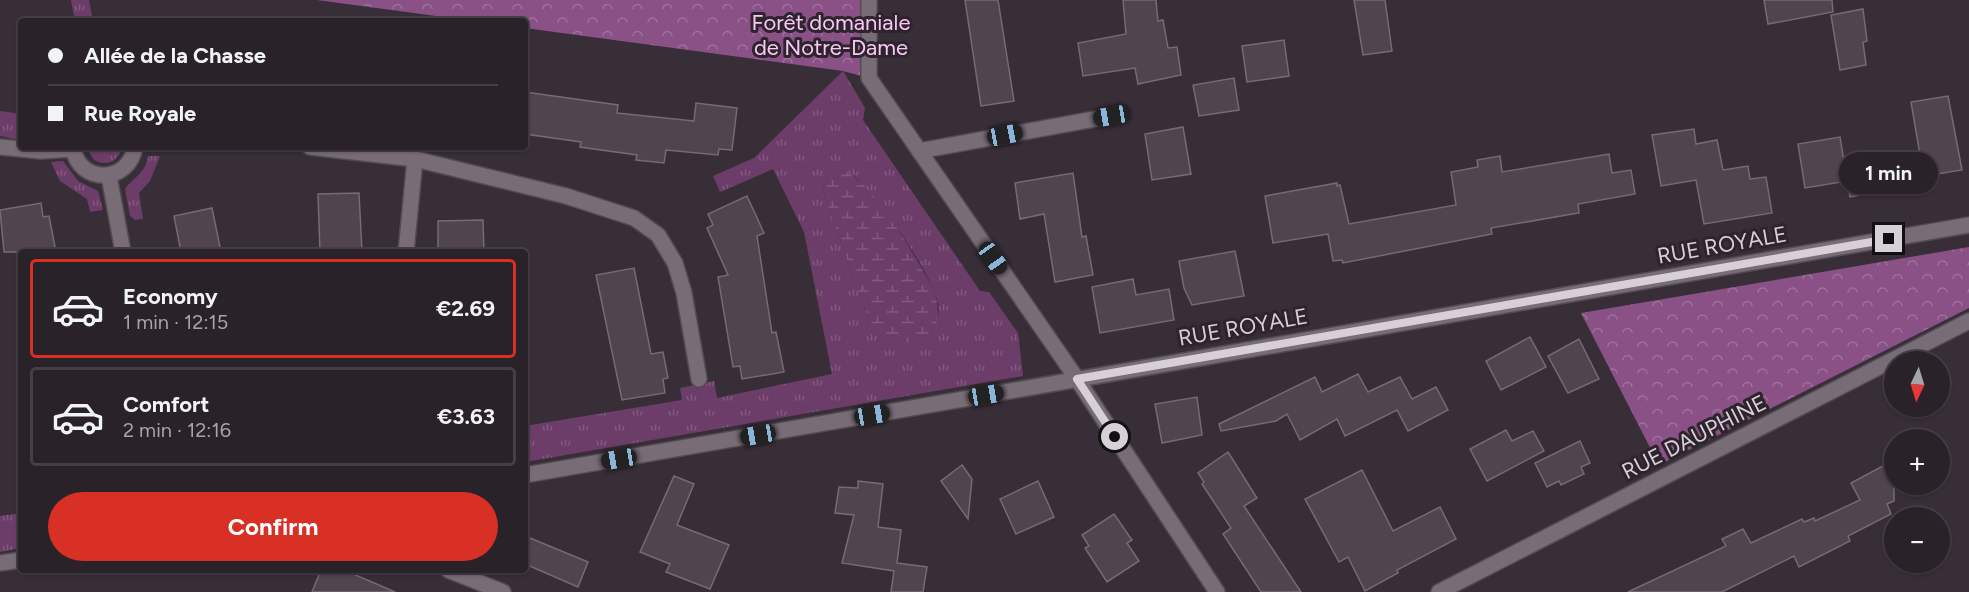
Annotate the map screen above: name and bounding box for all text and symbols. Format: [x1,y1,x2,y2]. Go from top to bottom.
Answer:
park label: Forêt domaniale de Notre-Dame [752,9,910,61]
text: Allée de la Chasse [84,42,266,69]
text: Rue Royale [84,100,196,127]
car [1092,104,1130,128]
car [986,123,1024,147]
callout: 1 min [1840,152,1938,194]
text: 1 min [1865,161,1912,185]
street label: RUE ROYALE [1655,220,1789,270]
route end [1875,225,1902,252]
car [975,238,1011,278]
icon: car [51,282,105,336]
text: Economy [123,283,218,310]
text: €2.69 [436,295,495,322]
street label: RUE ROYALE [1176,302,1310,352]
text: 1 min · 12:15 [123,310,228,334]
north arrow [1884,351,1950,417]
map controls [1884,351,1950,573]
car [967,383,1005,407]
street label: RUE DAUPHINE [1617,389,1771,485]
icon: car [51,390,105,444]
text: Comfort [123,391,209,418]
text: €3.63 [437,403,495,430]
car [853,403,891,427]
text: 2 min · 12:16 [123,418,231,442]
car [739,423,777,447]
route start [1101,423,1128,450]
button: + [1884,429,1950,495]
car [600,447,638,471]
button: Confirm [48,492,498,561]
button: − [1884,507,1950,573]

